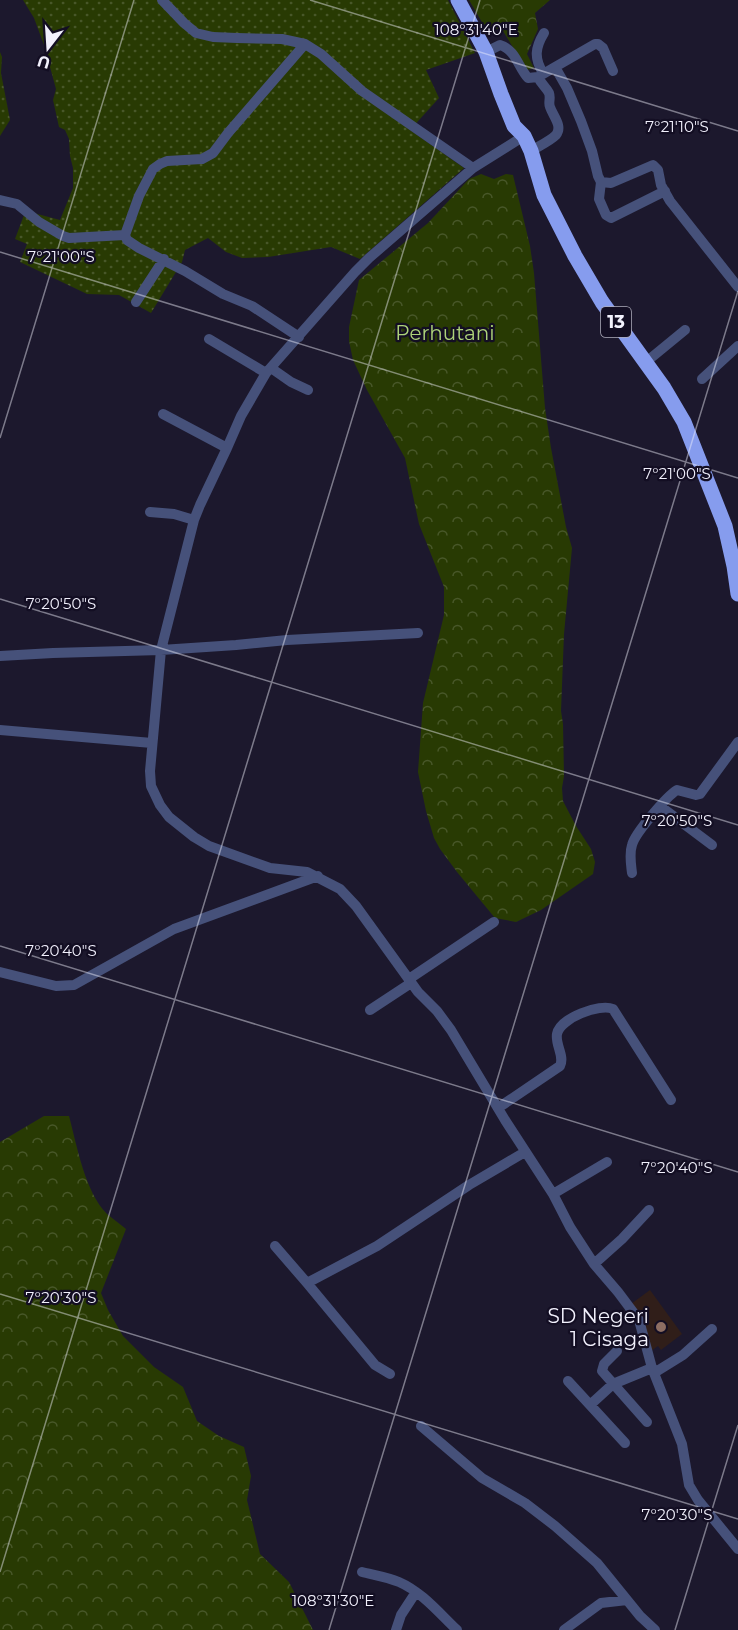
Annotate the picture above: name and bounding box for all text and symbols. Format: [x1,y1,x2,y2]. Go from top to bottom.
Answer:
north arrow [18,18,78,78]
text: 108°31'40"E [434,20,518,39]
text: U [35,51,53,73]
text: 7°21'10"S [645,117,709,136]
text: 7°21'00"S [27,247,95,266]
road number: 13 [601,307,631,337]
park label: Perhutani [395,321,495,345]
text: 7°21'00"S [643,464,711,483]
text: 7°20'50"S [26,594,96,613]
text: 7°20'50"S [642,811,712,830]
text: 7°20'40"S [25,941,97,960]
text: 7°20'40"S [641,1158,713,1177]
text: 7°20'30"S [26,1288,96,1307]
place label: SD Negeri 1 Cisaga [548,1304,649,1351]
marker: SD Negeri 1 Cisaga [654,1320,668,1334]
text: 7°20'30"S [642,1505,712,1524]
text: 108°31'30"E [292,1591,374,1610]

